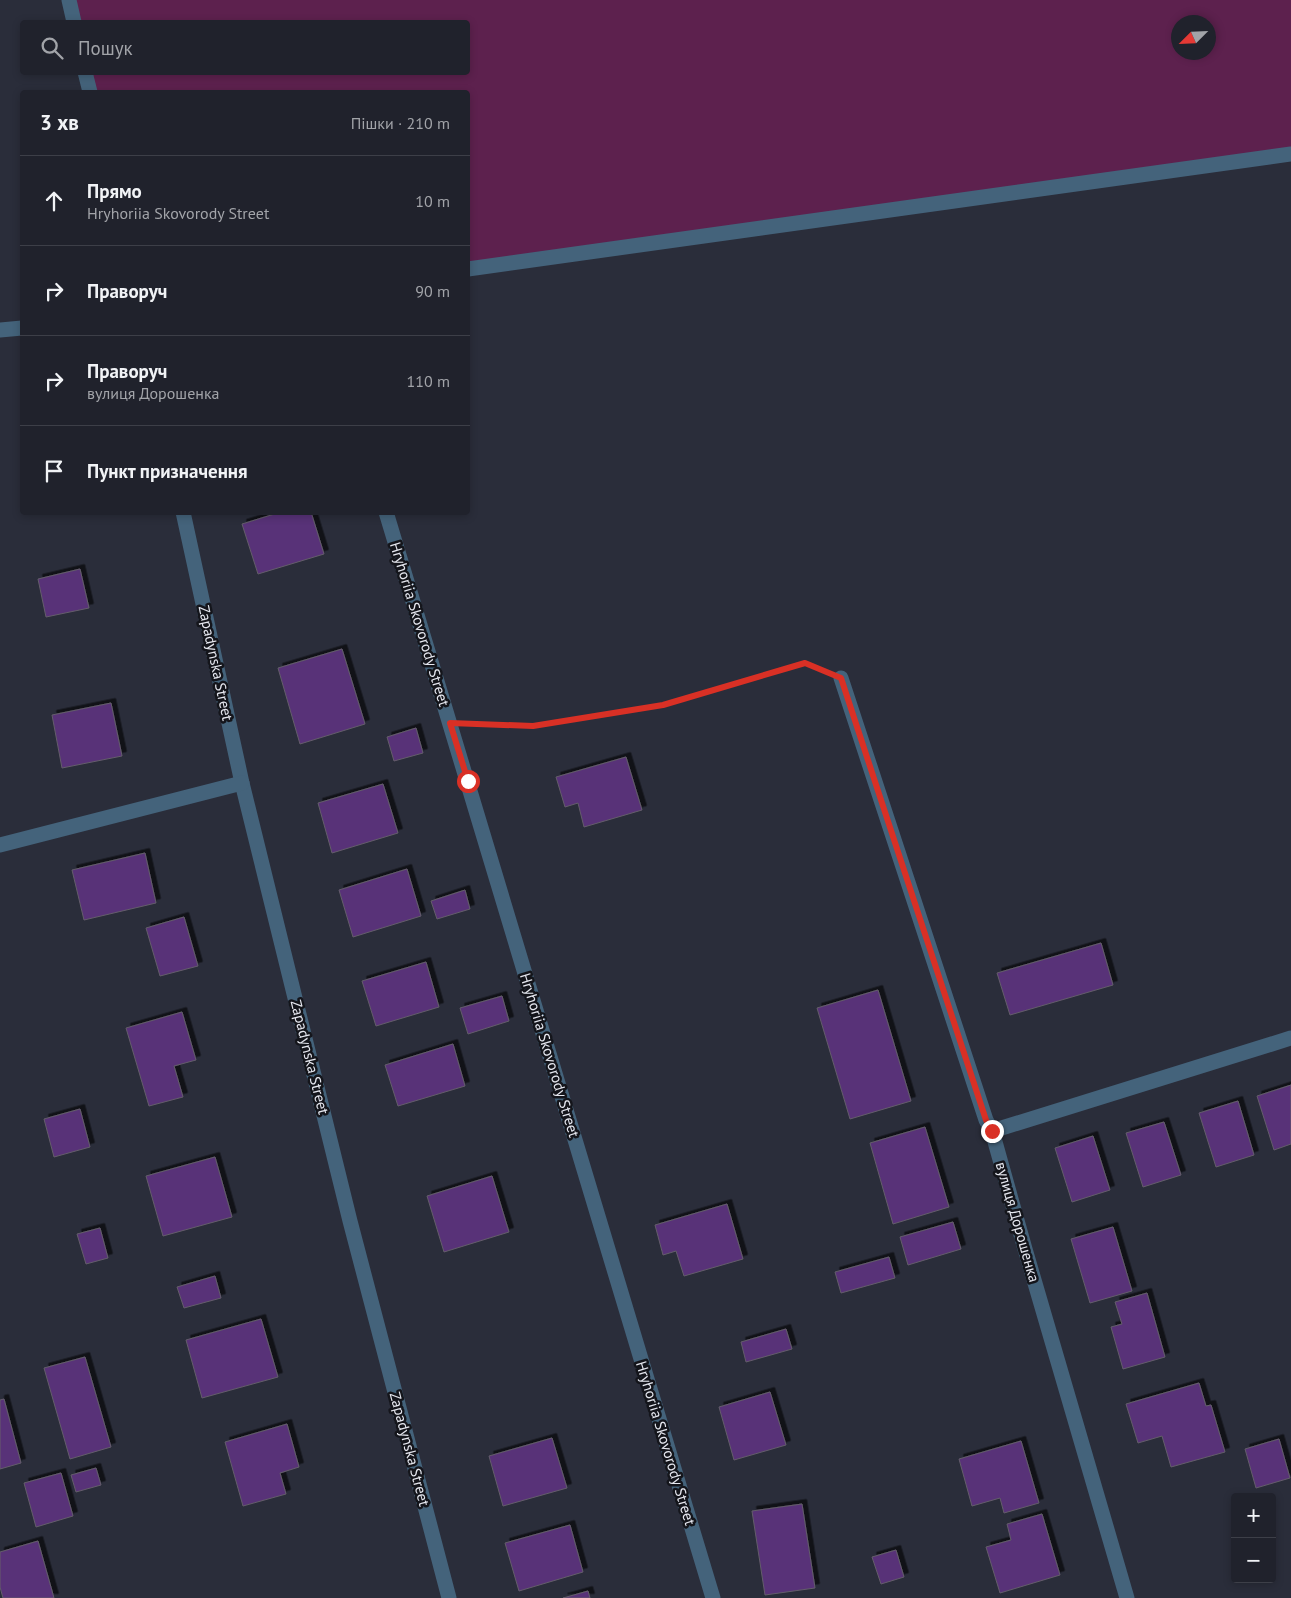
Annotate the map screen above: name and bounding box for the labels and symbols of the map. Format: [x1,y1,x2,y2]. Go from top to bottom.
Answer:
north arrow [1171,15,1216,60]
street label: Hryhoriia Skovorody Street [386,539,454,709]
street label: Zapadynska Street [195,604,237,722]
route start [457,770,480,793]
street label: Hryhoriia Skovorody Street [516,970,584,1140]
street label: Zapadynska Street [287,998,333,1116]
route end [981,1120,1004,1143]
street label: вулиця Дорошенка [992,1160,1044,1284]
street label: Hryhoriia Skovorody Street [632,1358,700,1528]
street label: Zapadynska Street [386,1390,434,1508]

